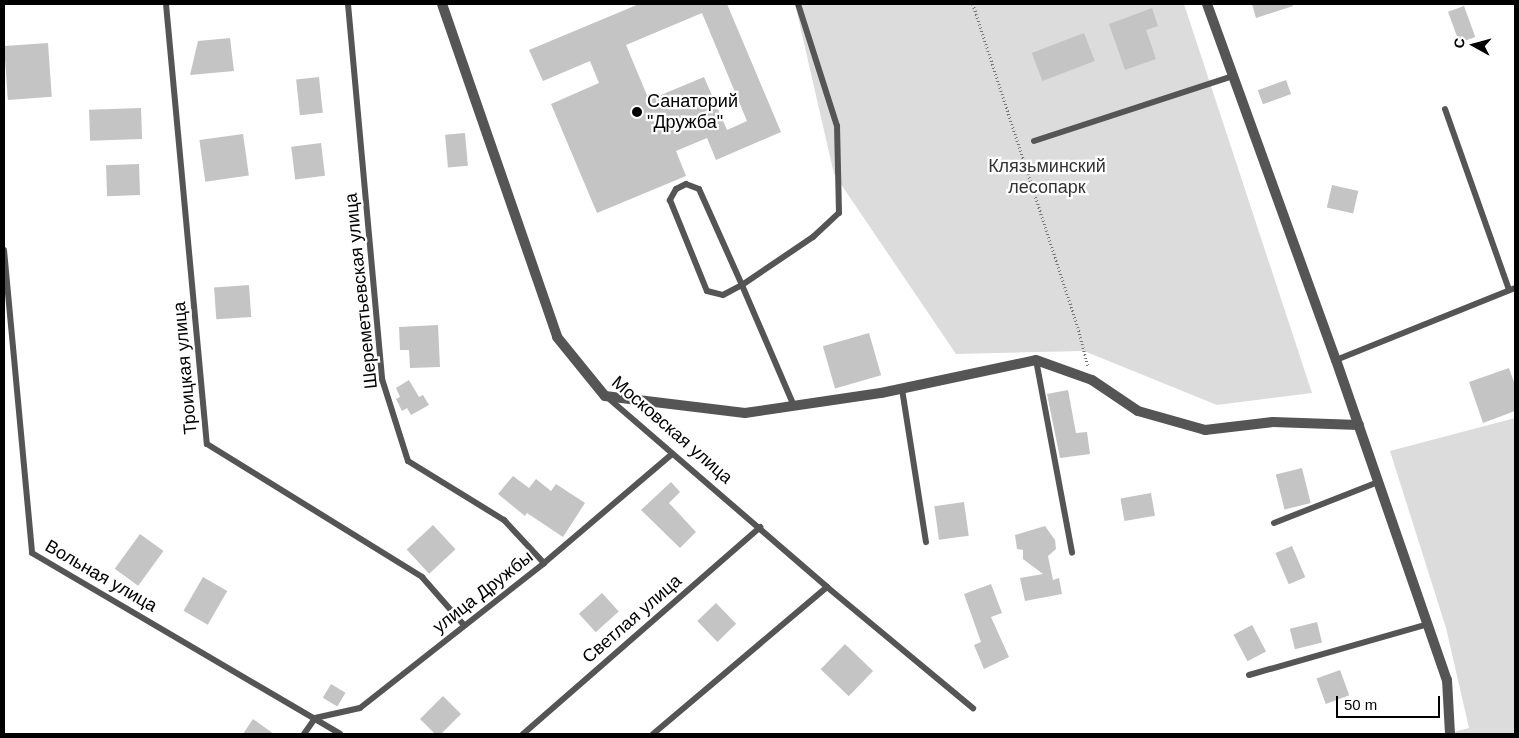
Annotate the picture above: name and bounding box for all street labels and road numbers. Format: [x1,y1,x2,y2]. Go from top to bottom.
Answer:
street label: Шереметьевская улица [340,192,382,390]
street label: Троицкая улица [168,301,202,435]
street label: Московская улица [607,372,737,488]
street label: Вольная улица [41,535,161,617]
street label: улица Дружбы [429,546,537,638]
street label: Светлая улица [578,570,686,668]

